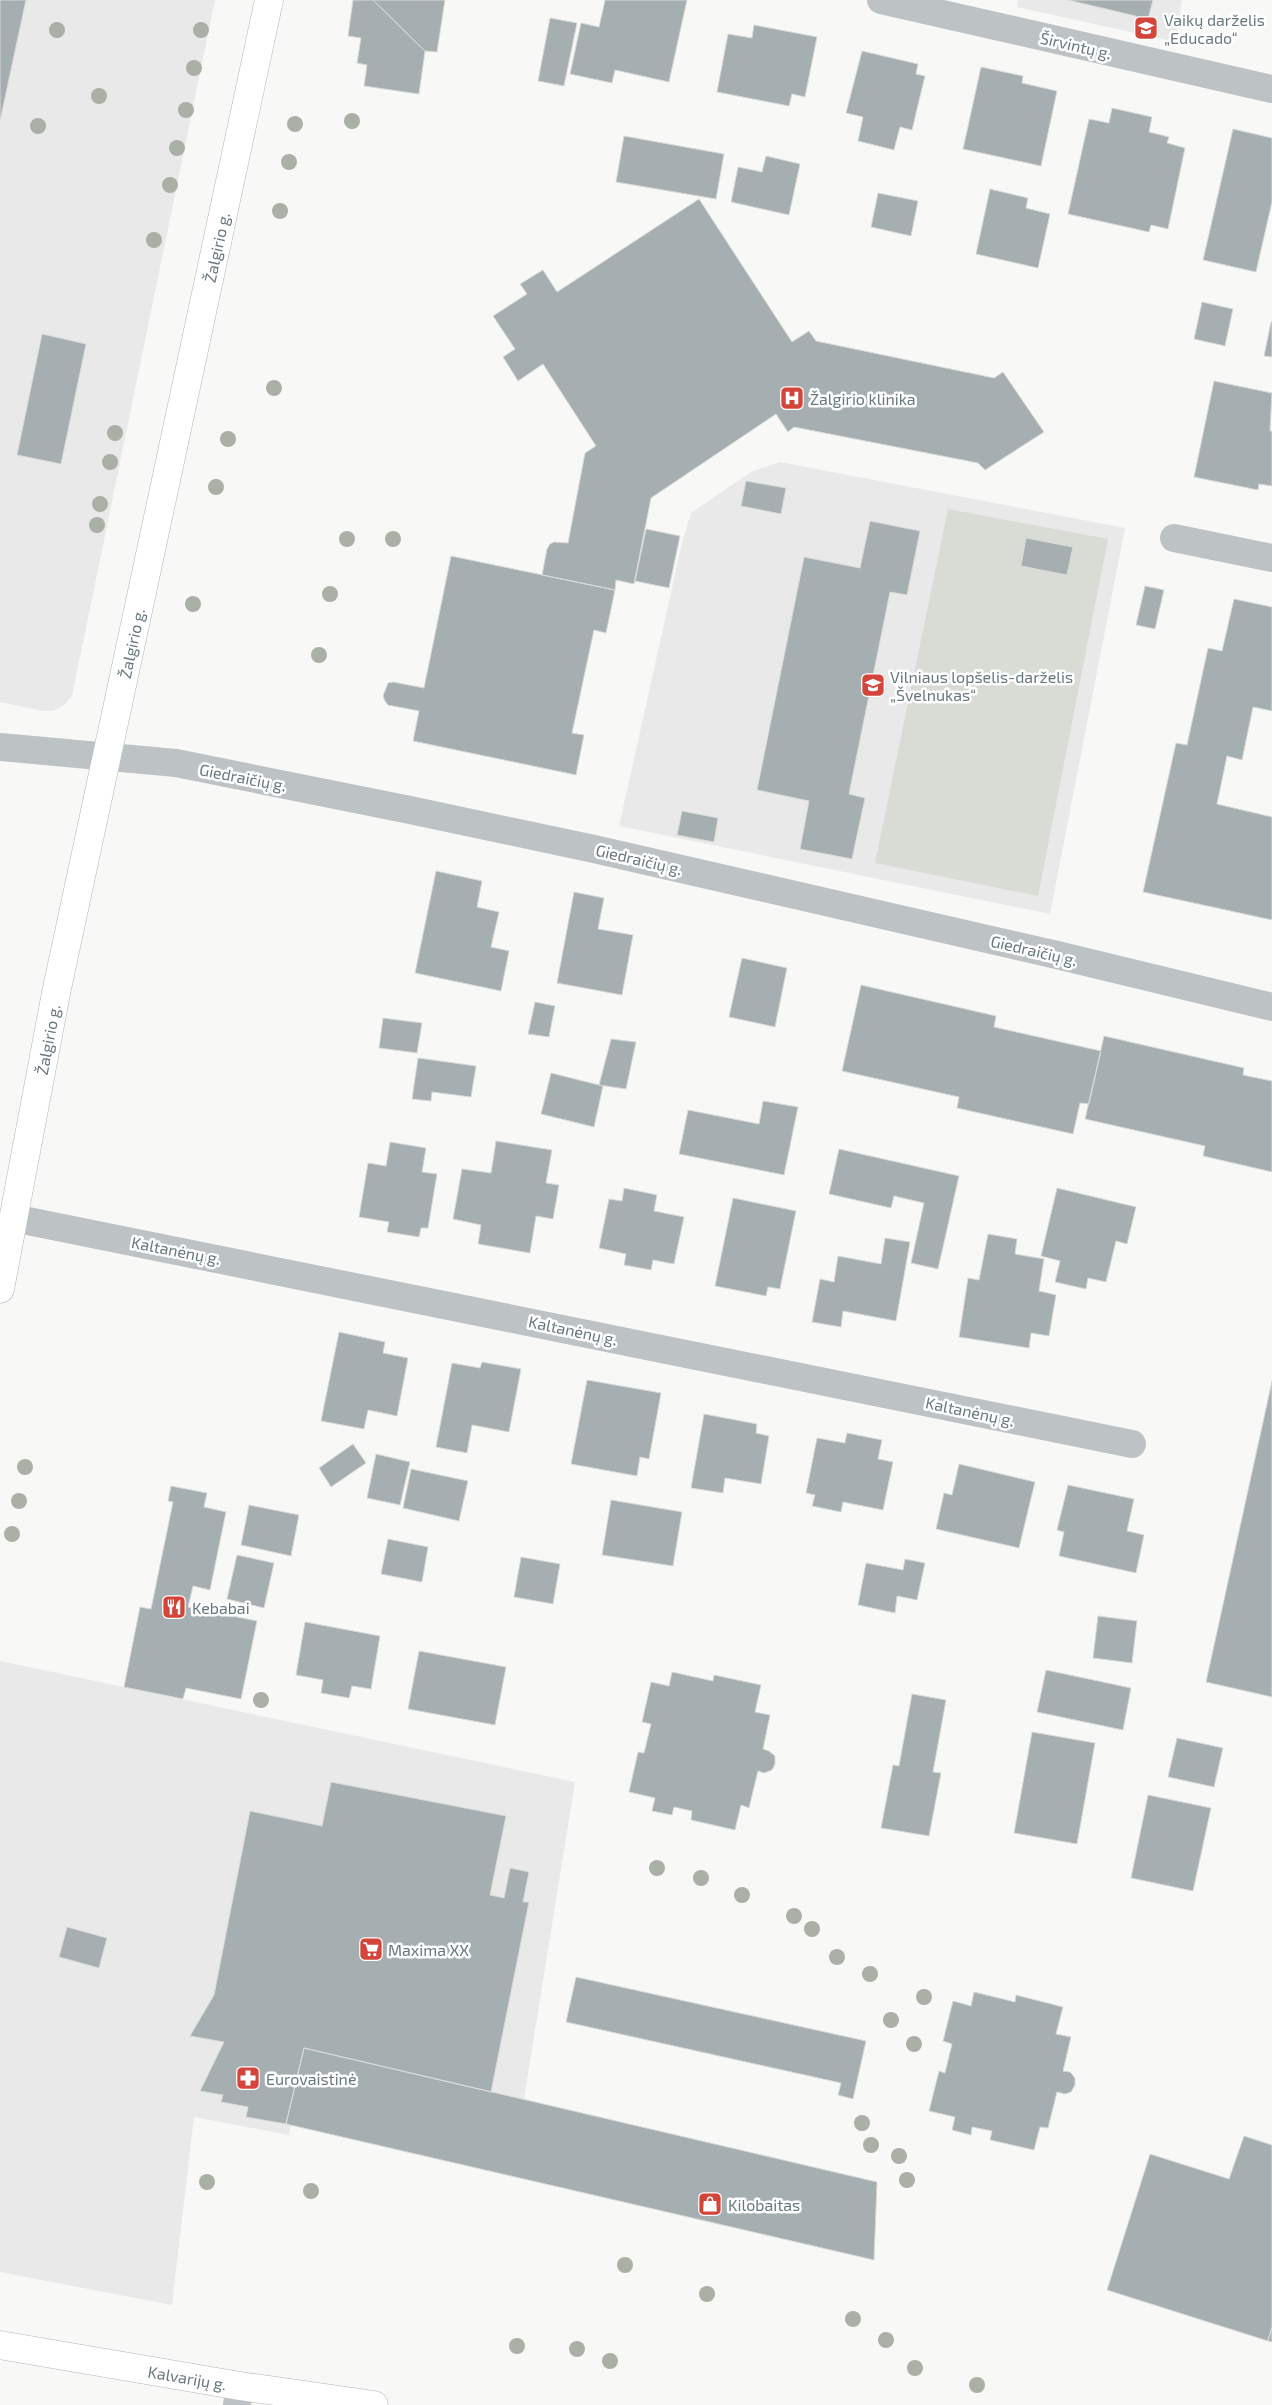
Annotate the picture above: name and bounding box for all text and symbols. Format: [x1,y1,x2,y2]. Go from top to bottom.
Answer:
place label: Vaikų darželis „Educado“ [1164,10,1265,47]
school or university icon: Vaikų darželis „Educado“ [1133,15,1159,41]
street label: Širvintų g. [1039,28,1113,62]
street label: Žalgirio g. [199,210,233,284]
hospital icon: Žalgirio klinika [779,385,805,411]
place label: Žalgirio klinika [810,389,916,408]
street label: Žalgirio g. [114,606,148,680]
place label: Vilniaus lopšelis-darželis „Švelnukas“ [890,667,1073,704]
school or university icon: Vilniaus lopšelis-darželis „Švelnukas“ [860,672,886,698]
street label: Giedraičių g. [198,759,288,795]
street label: Giedraičių g. [594,840,684,878]
street label: Giedraičių g. [989,931,1079,969]
street label: Žalgirio g. [31,1003,63,1076]
street label: Kaltanėnų g. [130,1232,222,1268]
street label: Kaltanėnų g. [527,1311,619,1349]
street label: Kaltanėnų g. [924,1392,1016,1430]
restaurant icon: Kebabai [161,1594,187,1620]
place label: Kebabai [192,1598,250,1617]
supermarket icon: Maxima XX [358,1936,384,1962]
place label: Maxima XX [388,1940,469,1959]
pharmacy icon: Eurovaistinė [235,2065,261,2091]
place label: Eurovaistinė [266,2069,357,2088]
shop icon: Kilobaitas [697,2191,723,2217]
place label: Kilobaitas [728,2195,800,2214]
street label: Kalvarijų g. [146,2361,228,2393]

